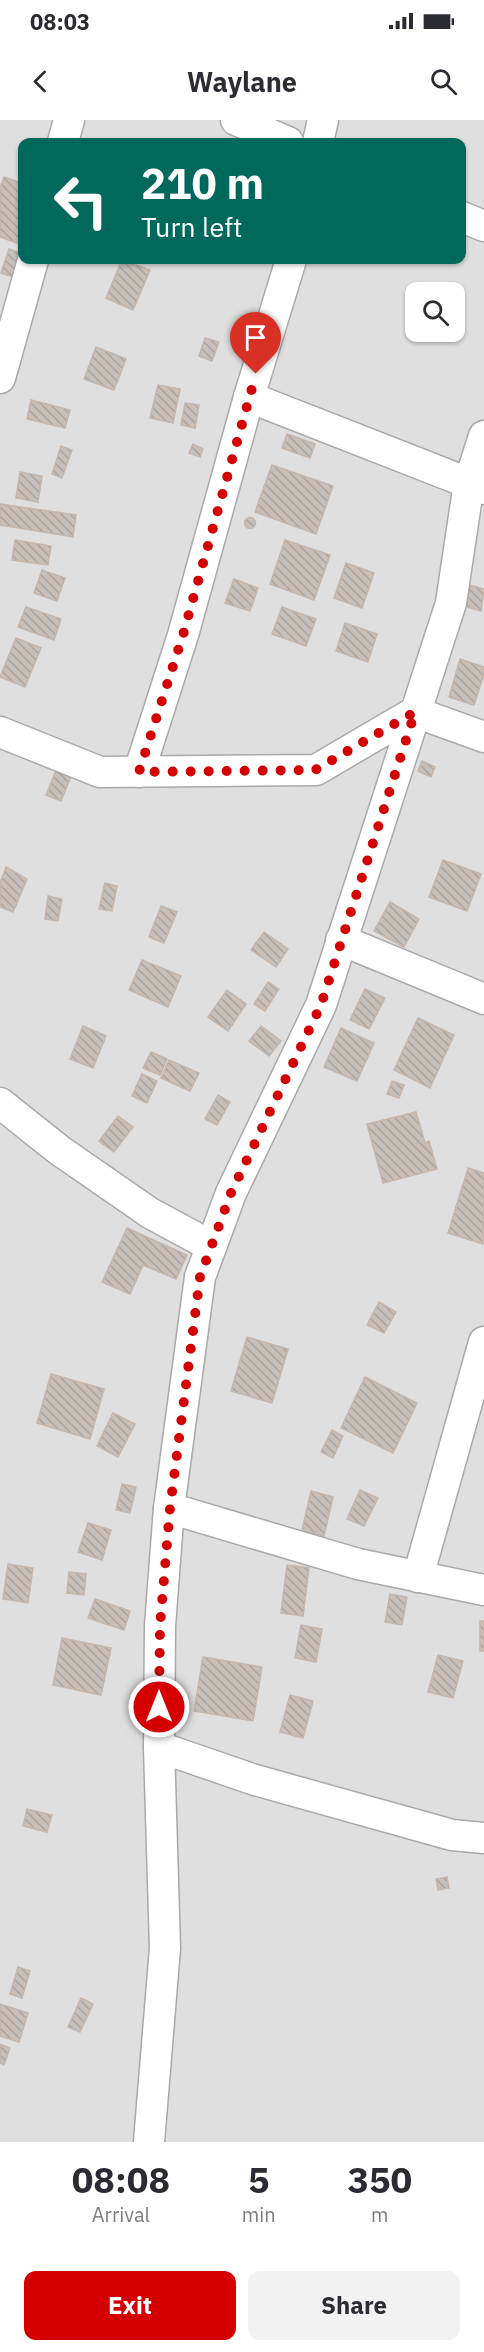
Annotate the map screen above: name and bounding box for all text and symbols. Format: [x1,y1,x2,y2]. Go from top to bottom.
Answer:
text: 08:03 [30,7,90,36]
text: Waylane [187,64,297,99]
icon: back [24,65,57,98]
icon: search [427,65,460,98]
text: 210 m [141,156,264,211]
icon: left [42,162,120,240]
text: Turn left [141,209,242,244]
map controls [405,282,465,342]
button: search [405,282,465,342]
pin [230,312,281,374]
icon: arrive [239,321,272,354]
position arrow [127,1675,191,1739]
text: 08:08 [72,2156,170,2203]
text: 5 [248,2156,270,2203]
text: 350 [347,2156,412,2203]
text: Arrival [92,2201,150,2228]
text: min [242,2201,276,2228]
text: m [371,2201,389,2228]
button: Exit [24,2271,236,2340]
button: Share [248,2271,460,2340]

